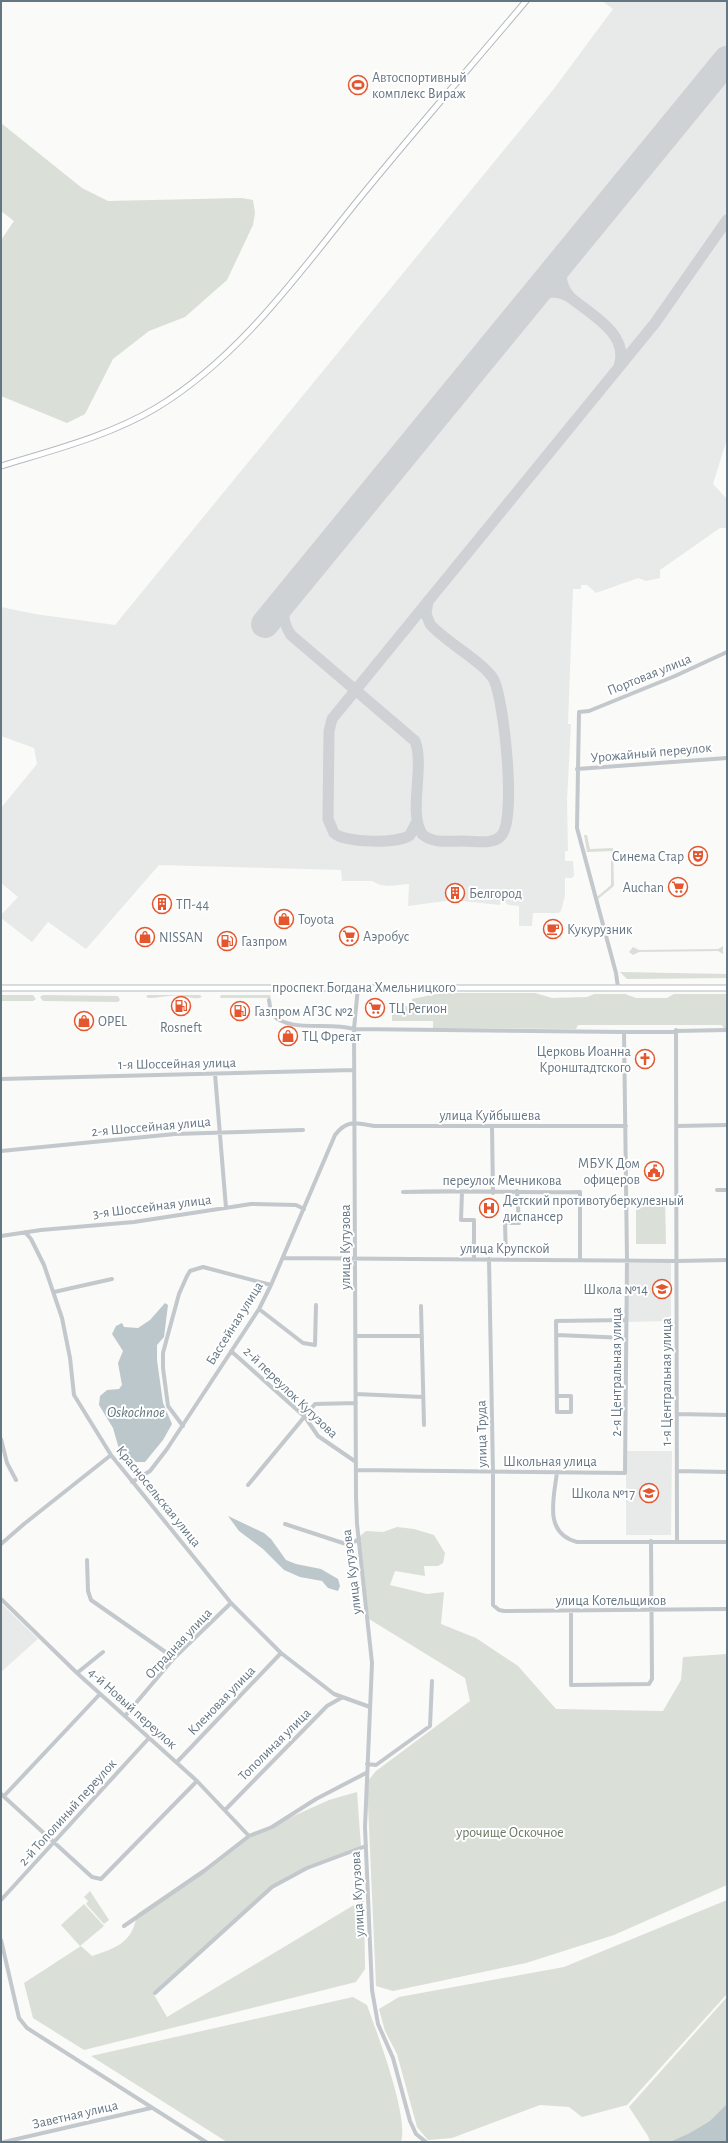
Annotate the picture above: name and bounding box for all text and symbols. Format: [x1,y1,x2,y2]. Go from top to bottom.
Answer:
place label: Автоспортивный комплекс Вираж [372,71,467,101]
sports icon: Автоспортивный комплекс Вираж [347,74,369,96]
street label: Портовая улица [605,652,694,698]
street label: Урожайный переулок [590,741,713,765]
theatre icon: Синема Стар [687,845,709,867]
place label: Синема Стар [612,850,684,864]
supermarket icon: Auchan [667,876,689,898]
place label: Auchan [623,881,664,895]
building icon: Белгород [444,882,466,904]
place label: Белгород [469,887,522,901]
building icon: ТП-44 [151,893,173,915]
place label: ТП-44 [176,898,209,912]
shop icon: Toyota [273,908,295,930]
place label: Toyota [298,913,335,927]
cafe icon: Кукурузник [542,918,564,940]
place label: Кукурузник [567,923,633,937]
supermarket icon: Аэробус [338,925,360,947]
shop icon: NISSAN [134,926,156,948]
fuel station icon: Газпром [216,930,238,952]
place label: Аэробус [363,930,410,944]
place label: NISSAN [159,931,203,945]
place label: Газпром [241,935,287,949]
street label: проспект Богдана Хмельницкого [272,981,456,995]
fuel station icon: Rosneft [170,995,192,1017]
supermarket icon: ТЦ Регион [364,997,386,1019]
fuel station icon: Газпром АГЗС №2 [229,1000,251,1022]
place label: ТЦ Регион [389,1002,447,1016]
place label: Газпром АГЗС №2 [254,1005,353,1019]
shop icon: OPEL [73,1010,95,1032]
place label: OPEL [98,1015,127,1029]
place label: Rosneft [160,1021,202,1035]
shop icon: ТЦ Фрегат [277,1025,299,1047]
place label: ТЦ Фрегат [302,1030,362,1044]
place label: Церковь Иоанна Кронштадтского [536,1045,632,1075]
church icon: Церковь Иоанна Кронштадтского [634,1048,656,1070]
street label: 1-я Шоссейная улица [118,1056,237,1072]
street label: улица Куйбышева [438,1109,541,1123]
street label: 2-я Шоссейная улица [91,1115,212,1139]
place label: МБУК Дом офицеров [578,1157,640,1187]
public building icon: МБУК Дом офицеров [643,1160,665,1182]
street label: переулок Мечникова [442,1174,562,1188]
street label: 3-я Шоссейная улица [92,1193,213,1221]
place label: Детский противотуберкулезный диспансер [503,1194,684,1224]
hospital icon: Детский противотуберкулезный диспансер [478,1197,500,1219]
street label: улица Кутузова [339,1204,353,1291]
street label: улица Крупской [459,1242,550,1256]
school or university icon: Школа №14 [651,1278,673,1300]
street label: Бассейная улица [204,1279,266,1368]
place label: Школа №14 [583,1283,648,1297]
street label: 2-я Центральная улица [610,1307,624,1437]
street label: 1-я Центральная улица [660,1317,674,1446]
street label: 2-й переулок Кутузова [240,1344,341,1442]
street label: улица Труда [474,1400,490,1469]
water label: Oskochnoe [107,1405,165,1420]
street label: Красносельская улица [113,1443,204,1550]
street label: Школьная улица [503,1455,598,1469]
school or university icon: Школа №17 [638,1482,660,1504]
place label: Школа №17 [571,1487,635,1501]
street label: улица Кутузова [340,1528,364,1616]
street label: улица Котельщиков [555,1594,666,1608]
street label: Отрадная улица [143,1605,215,1682]
street label: Кленовая улица [185,1663,258,1738]
street label: 4-й Новый переулок [85,1665,180,1753]
street label: Тополиная улица [236,1705,314,1784]
street label: 2-й Тополиный переулок [16,1756,120,1869]
park label: урочище Оскочное [455,1826,564,1840]
street label: улица Кутузова [349,1850,367,1938]
street label: Заветная улица [31,2098,120,2132]

